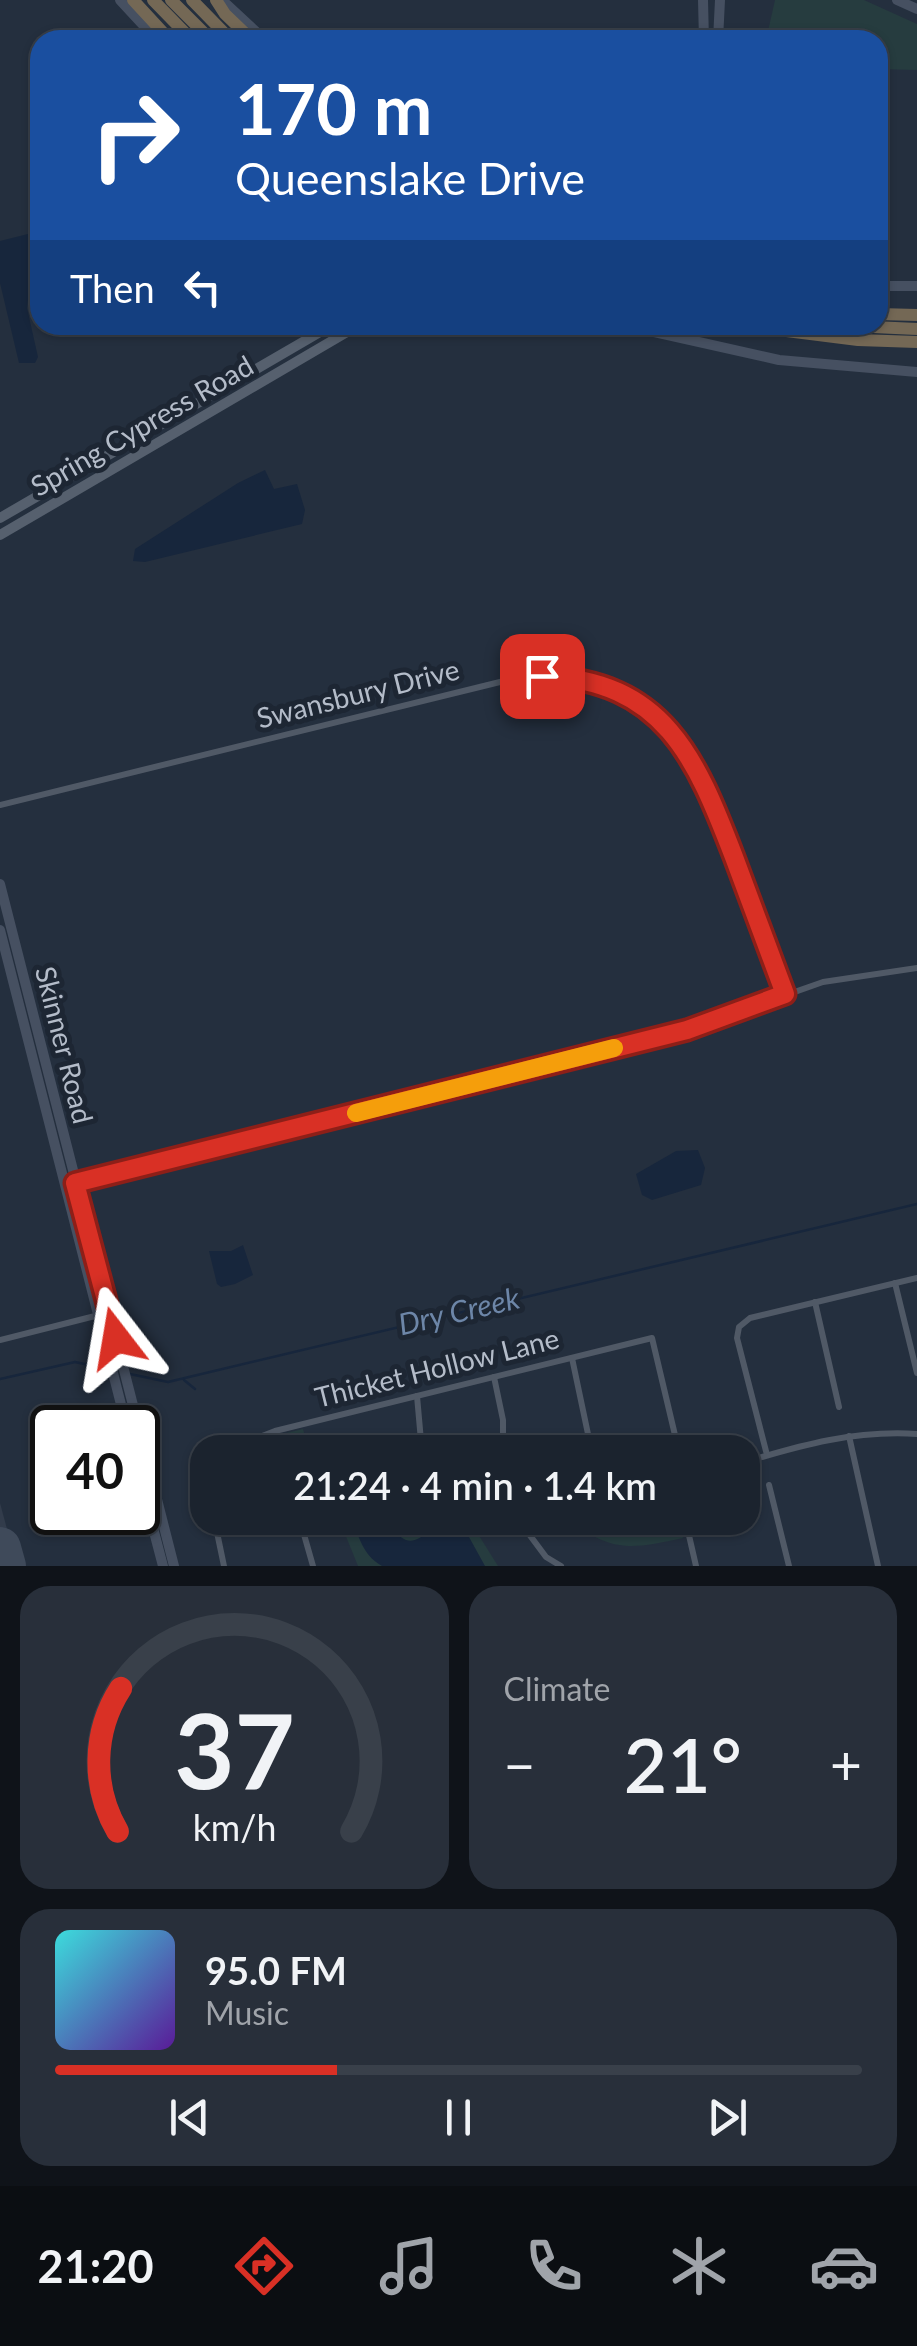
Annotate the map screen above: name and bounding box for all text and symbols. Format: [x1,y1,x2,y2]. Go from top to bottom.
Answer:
text: 170 m [235,66,432,150]
icon: right [70,70,200,200]
text: Queenslake Drive [235,151,585,205]
icon: left [175,260,230,315]
text: Then [70,265,155,311]
street label: Spring Cypress Road [24,348,259,503]
pin [500,634,585,719]
icon: arrive [515,649,570,704]
street label: Swansbury Drive [253,651,462,735]
street label: Skinner Road [29,963,101,1127]
water label: Dry Creek [395,1278,523,1341]
position arrow [64,1286,168,1390]
street label: Thicket Hollow Lane [311,1320,562,1414]
speed limit sign: 40 [30,1405,160,1535]
text: 21:24 · 4 min · 1.4 km [293,1462,657,1508]
text: Climate [504,1669,610,1708]
text: 37 [174,1686,295,1811]
text: 21° [624,1719,742,1809]
text: − [504,1731,535,1797]
text: + [830,1731,862,1797]
text: km/h [192,1806,276,1849]
text: 95.0 FM [205,1947,347,1993]
text: Music [205,1993,289,2032]
icon: previous [162,2090,217,2145]
icon: pause [431,2090,486,2145]
icon: next [700,2090,755,2145]
icon: directions [229,2231,299,2301]
icon: music [374,2231,444,2301]
icon: phone [519,2231,589,2301]
icon: climate [664,2231,734,2301]
icon: car [809,2231,879,2301]
text: 21:20 [38,2239,154,2293]

